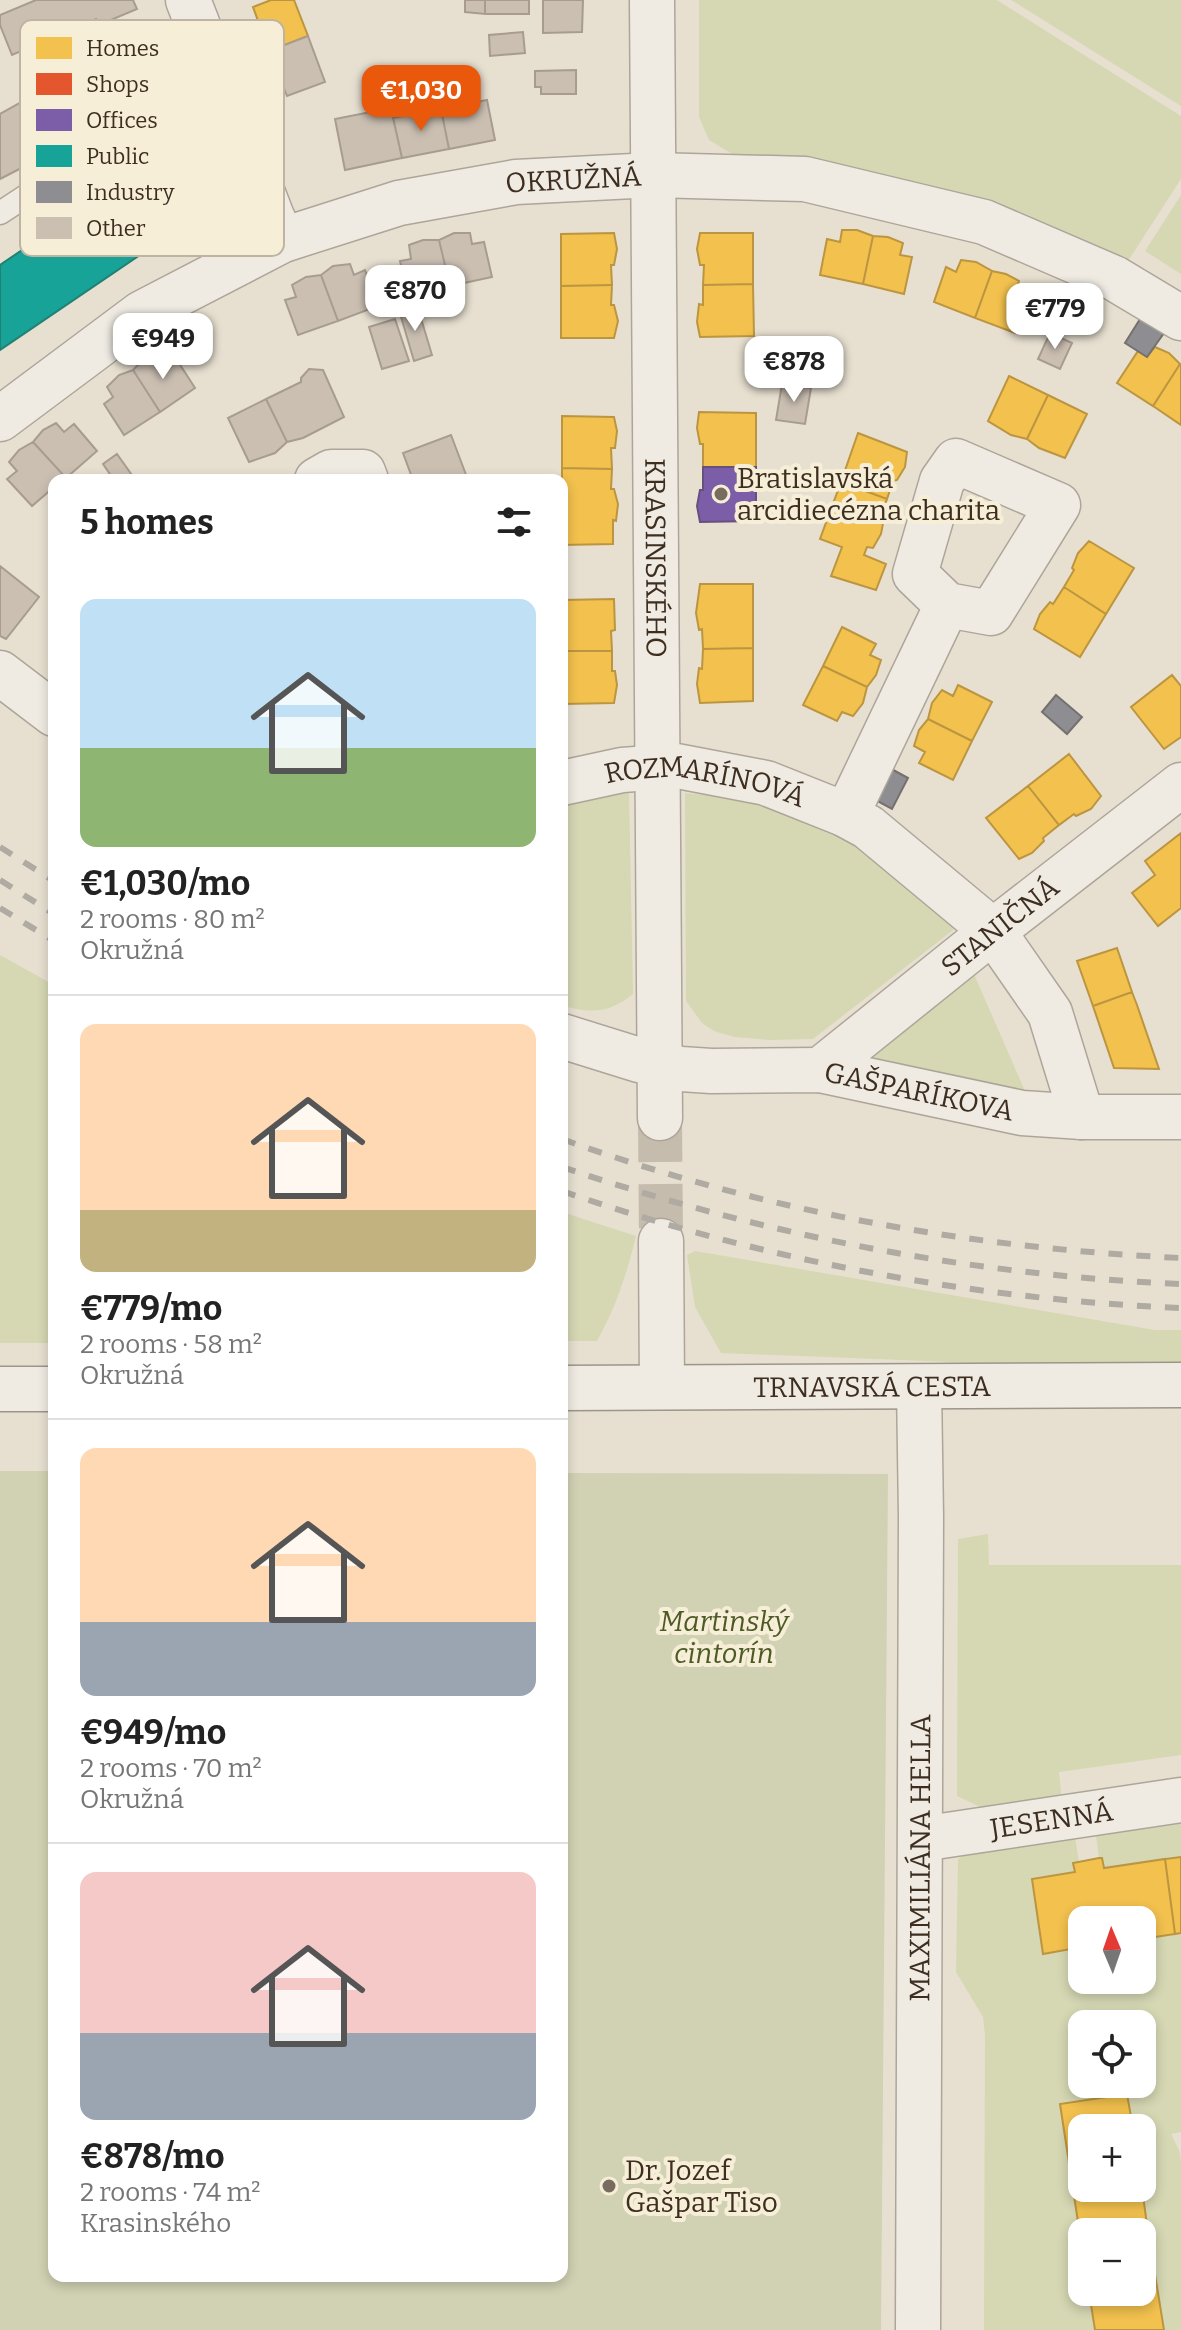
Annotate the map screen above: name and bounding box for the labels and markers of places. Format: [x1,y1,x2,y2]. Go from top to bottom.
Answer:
pin: €1,030 [356,65,486,133]
pin: €870 [368,265,462,333]
pin: €779 [1008,283,1102,351]
pin: €949 [116,313,210,381]
pin: €878 [747,336,841,404]
place label: Bratislavská arcidiecézna charita [737,462,1000,527]
marker: Bratislavská arcidiecézna charita [712,485,730,503]
place label: Dr. Jozef Gašpar Tiso [625,2154,778,2219]
marker: Dr. Jozef Gašpar Tiso [600,2177,618,2195]

